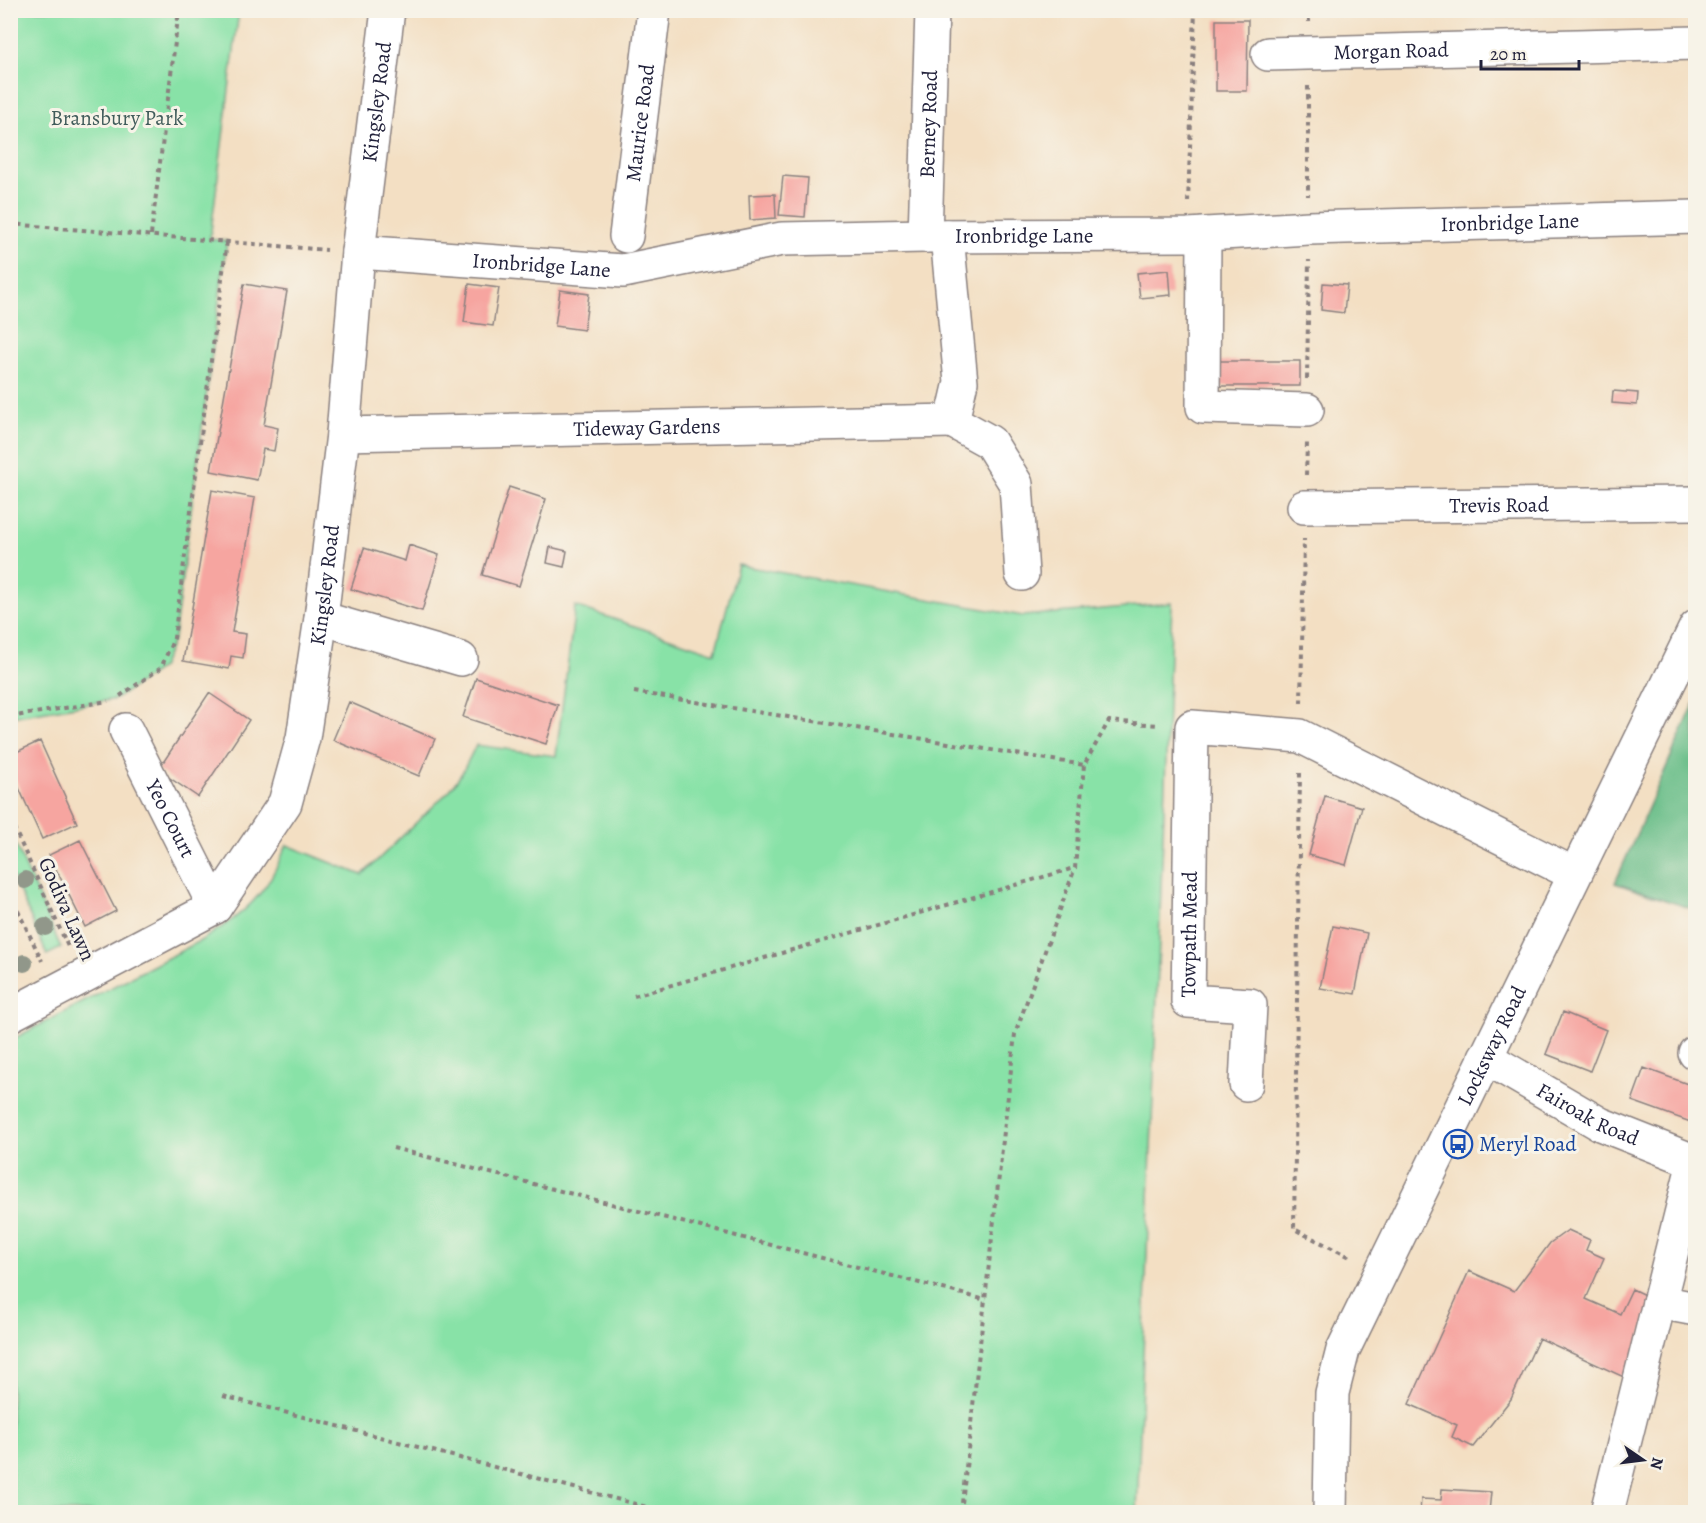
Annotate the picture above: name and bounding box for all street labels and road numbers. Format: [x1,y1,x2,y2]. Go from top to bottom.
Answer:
street label: Morgan Road [1333,35,1450,66]
street label: Kingsley Road [355,39,398,164]
street label: Maurice Road [619,62,661,183]
street label: Berney Road [913,69,944,178]
street label: Ironbridge Lane [1440,206,1580,238]
street label: Ironbridge Lane [955,221,1093,250]
street label: Ironbridge Lane [471,246,612,284]
street label: Tideway Gardens [573,412,721,443]
street label: Trevis Road [1449,490,1550,520]
street label: Kingsley Road [303,522,346,647]
street label: Yeo Court [139,774,202,862]
street label: Godiva Lawn [32,853,102,965]
street label: Towpath Mead [1174,870,1204,998]
street label: Locksway Road [1450,980,1533,1110]
street label: Fairoak Road [1531,1076,1644,1152]

